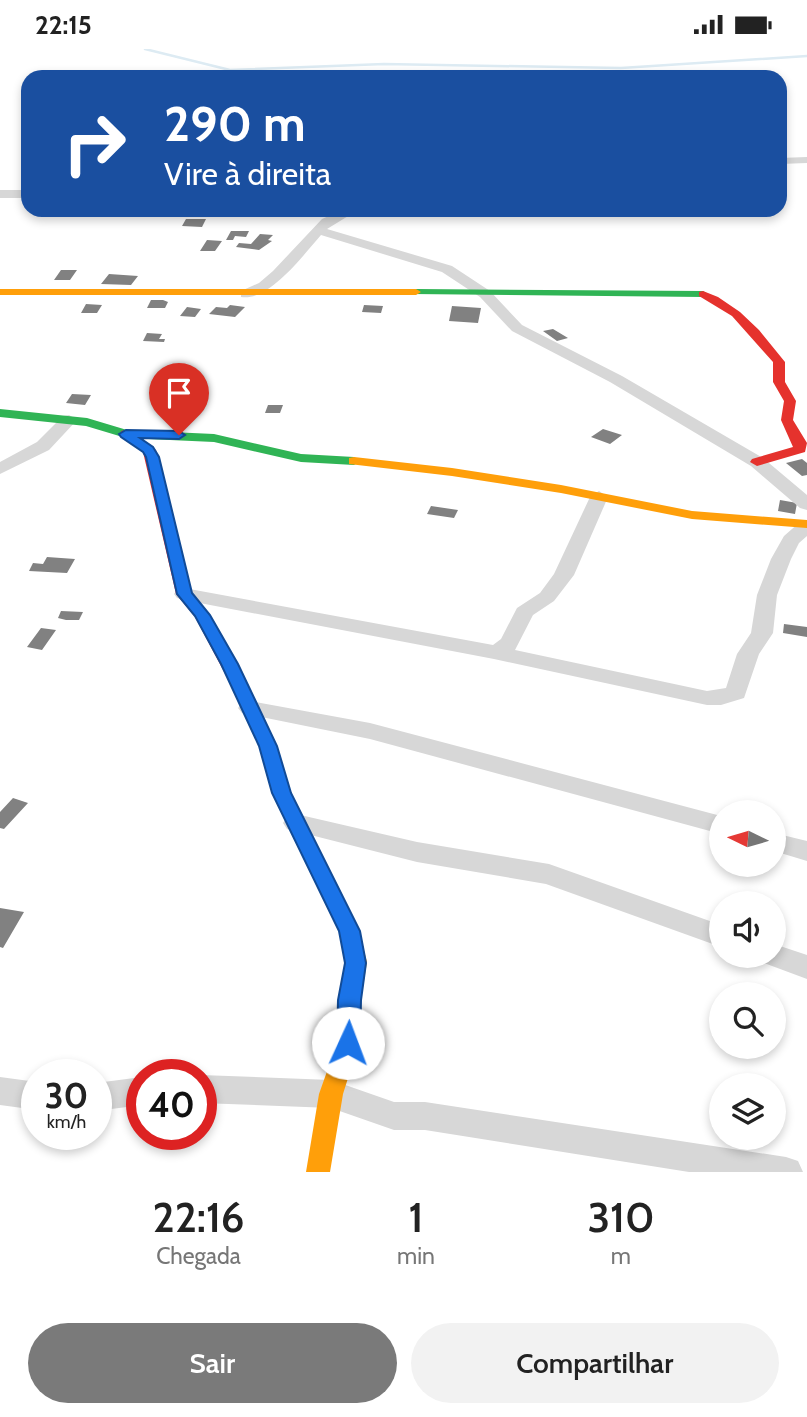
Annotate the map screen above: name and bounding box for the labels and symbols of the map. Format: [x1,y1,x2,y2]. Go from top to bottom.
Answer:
pin [149,363,209,435]
north arrow [709,800,786,877]
position arrow [311,1006,385,1080]
speed limit sign: 40 [126,1059,217,1150]

